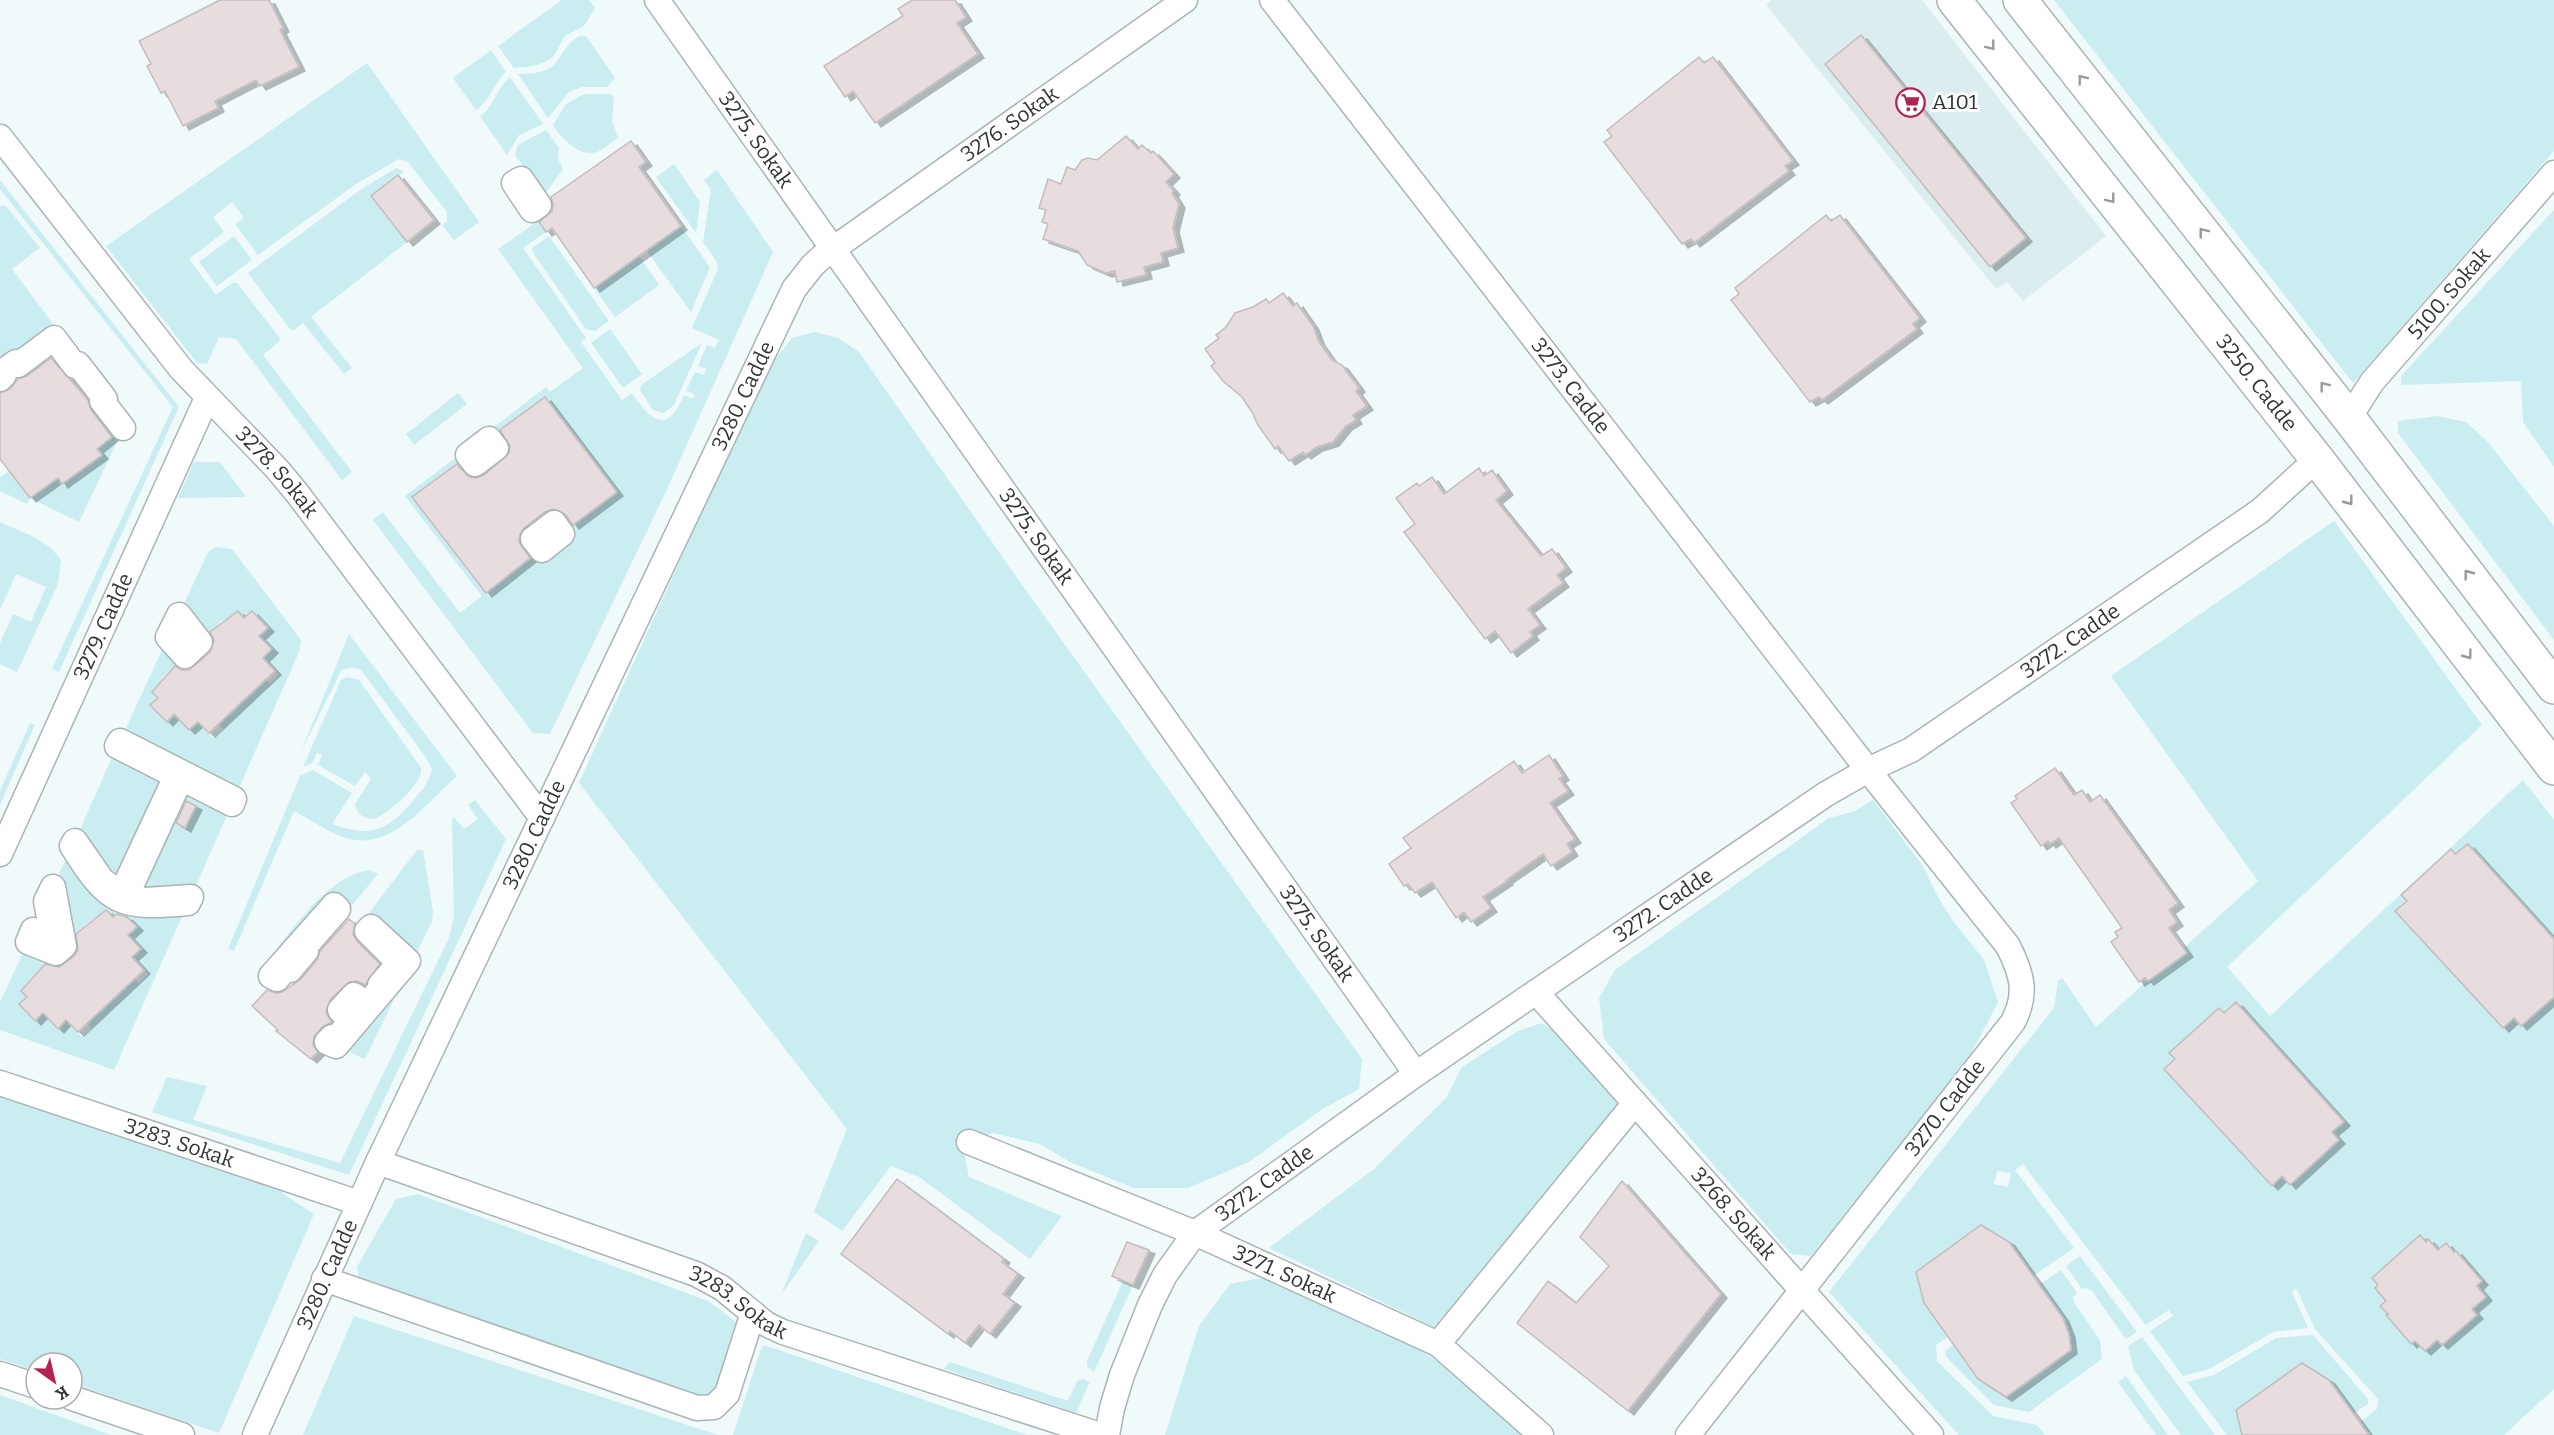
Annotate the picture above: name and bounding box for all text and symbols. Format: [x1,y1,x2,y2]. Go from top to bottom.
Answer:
one-way arrow [1983,39,1994,50]
one-way arrow [2079,75,2090,86]
street label: 3276. Sokak [956,81,1063,167]
street label: 3275. Sokak [713,86,799,193]
supermarket icon: A101 [1895,86,1927,118]
place label: A101 [1932,89,1978,115]
one-way arrow [2104,192,2115,203]
one-way arrow [2199,228,2210,239]
street label: 5100. Sokak [2402,242,2496,345]
street label: 3250. Cadde [2210,329,2303,437]
street label: 3273. Cadde [1526,333,1616,439]
street label: 3280. Cadde [706,337,780,455]
one-way arrow [2320,381,2331,392]
street label: 3278. Sokak [230,421,324,523]
street label: 3275. Sokak [993,483,1079,590]
one-way arrow [2342,494,2353,505]
street label: 3279. Cadde [68,569,139,684]
one-way arrow [2464,569,2475,580]
street label: 3272. Cadde [2016,598,2125,684]
one-way arrow [2460,649,2471,660]
street label: 3280. Cadde [497,776,571,894]
street label: 3272. Cadde [1608,862,1718,948]
street label: 3275. Sokak [1274,880,1360,987]
street label: 3270. Cadde [1899,1055,1991,1161]
street label: 3283. Sokak [121,1112,238,1173]
street label: 3272. Cadde [1210,1139,1319,1227]
street label: 3268. Sokak [1686,1162,1782,1265]
street label: 3280. Cadde [291,1215,363,1334]
street label: 3271. Sokak [1229,1239,1340,1309]
street label: 3283. Sokak [686,1260,791,1345]
north arrow [24,1351,84,1411]
text: K [52,1382,72,1404]

